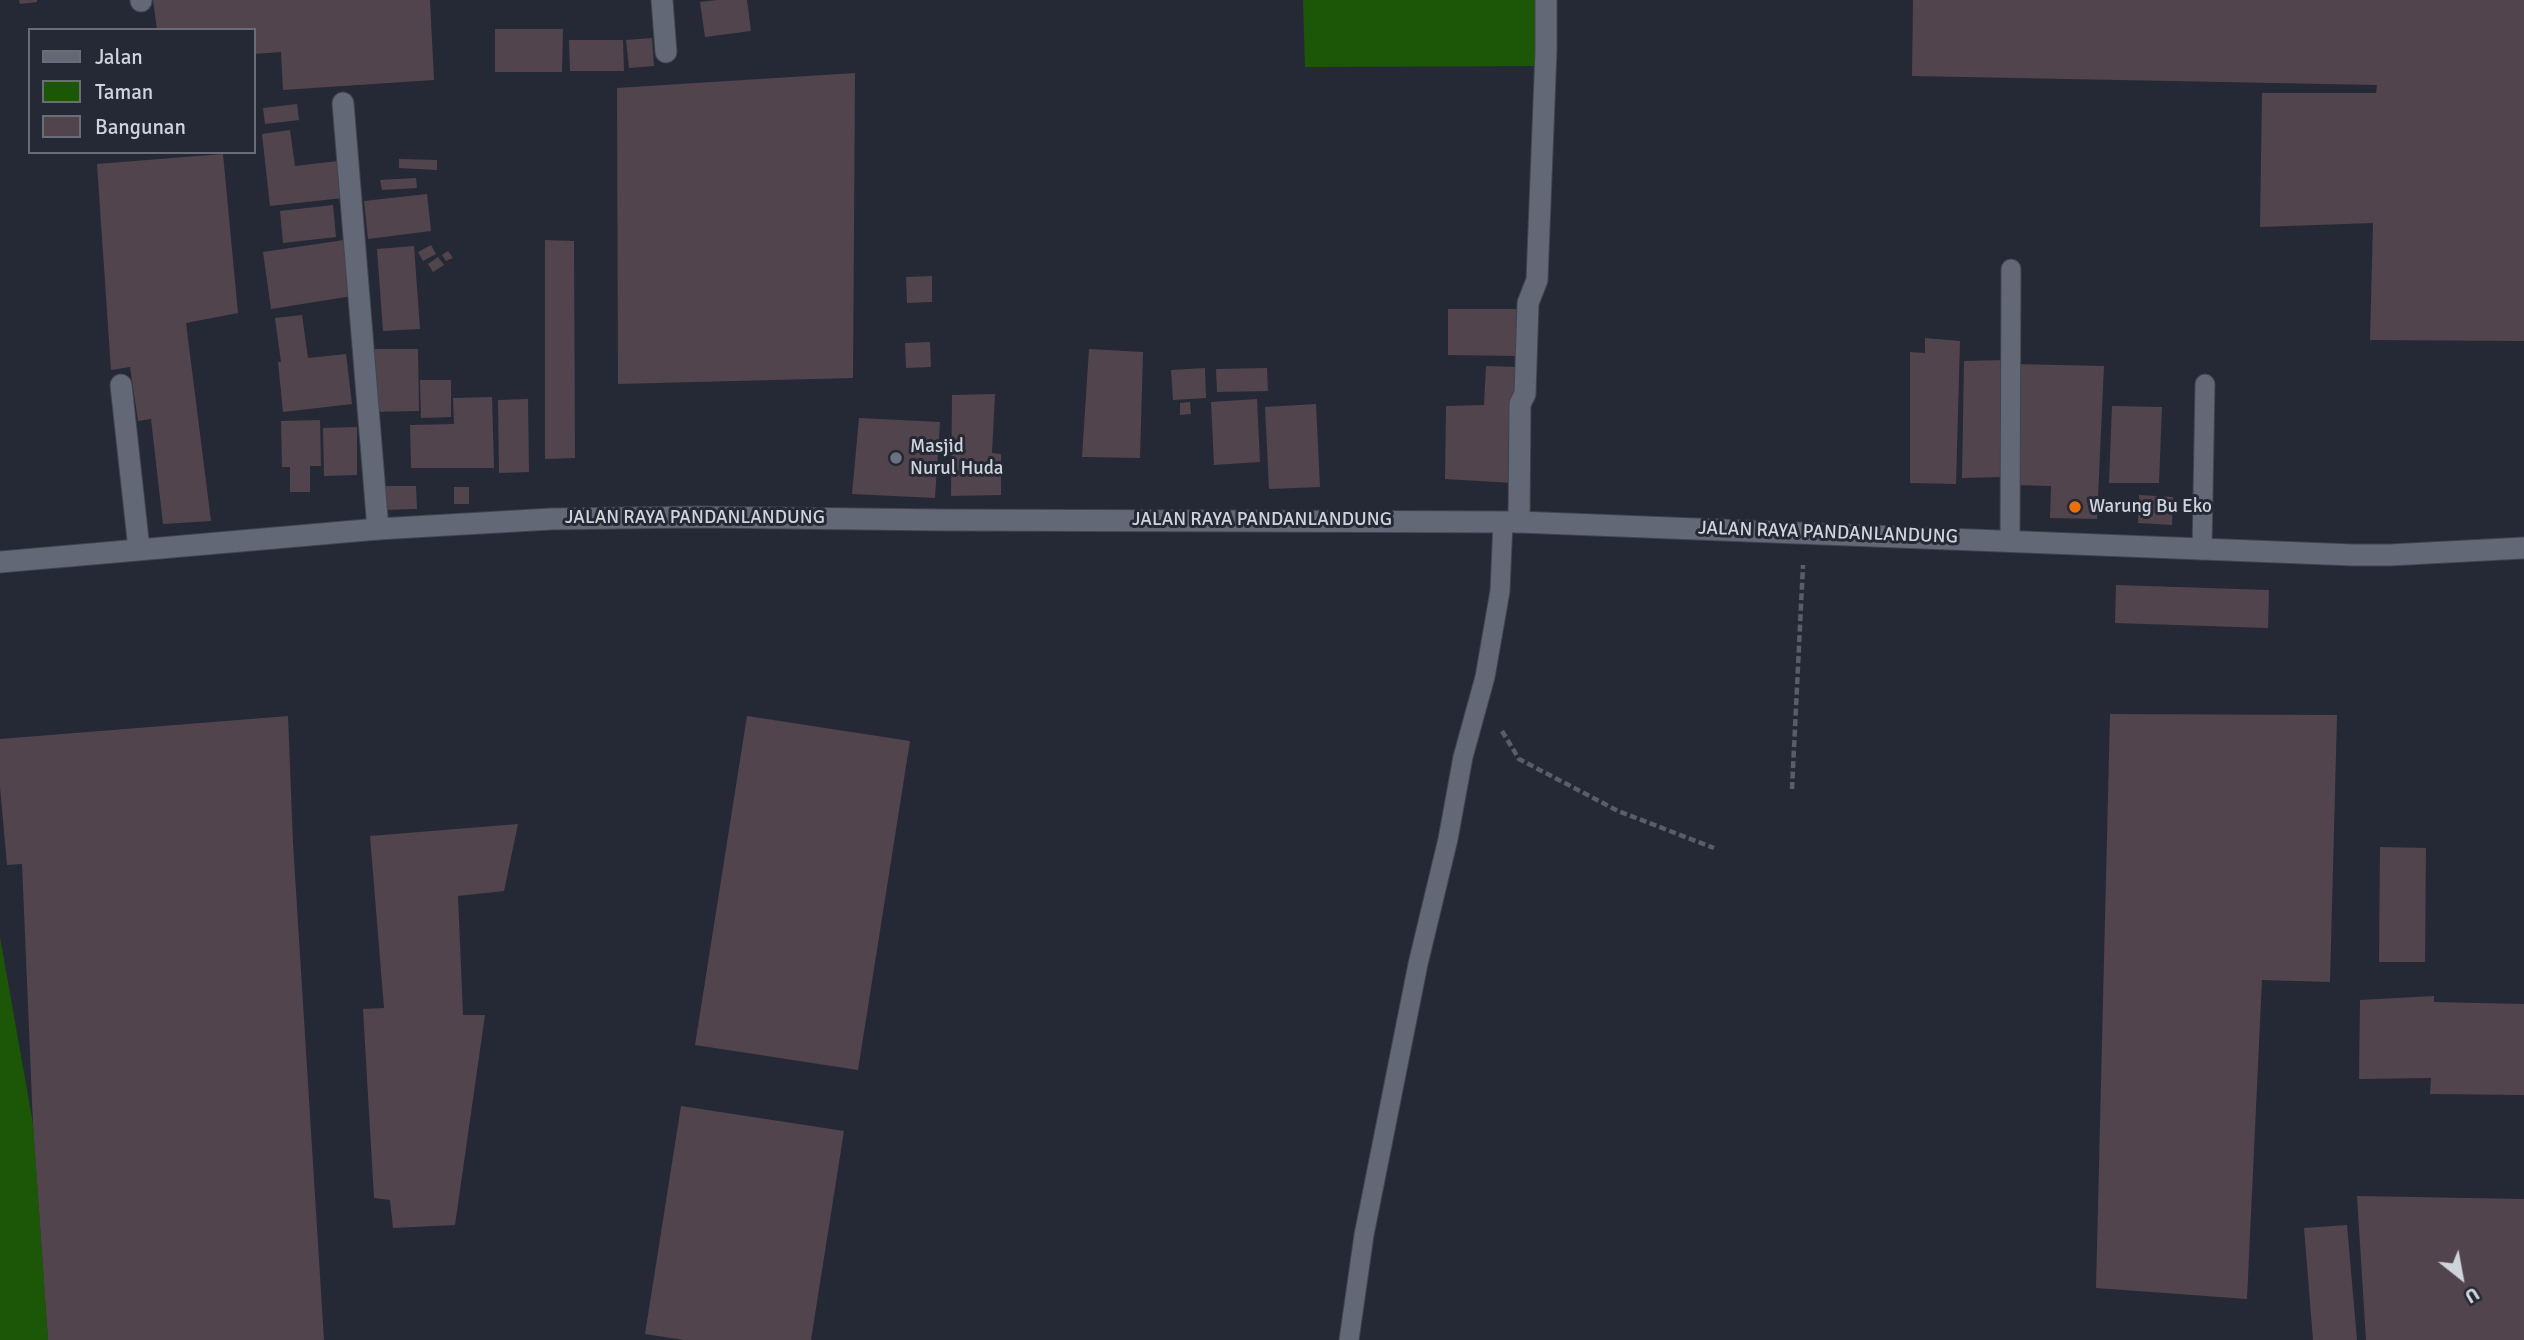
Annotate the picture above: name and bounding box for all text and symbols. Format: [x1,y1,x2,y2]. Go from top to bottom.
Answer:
legend [28,28,256,154]
text: Jalan [95,44,143,70]
text: Taman [95,79,153,105]
text: Bangunan [95,114,186,140]
place label: Masjid Nurul Huda [910,436,1003,480]
marker: Masjid Nurul Huda [888,450,904,466]
place label: Warung Bu Eko [2089,496,2212,518]
marker: Warung Bu Eko [2067,499,2083,515]
street label: JALAN RAYA PANDANLANDUNG [565,507,825,529]
street label: JALAN RAYA PANDANLANDUNG [1132,509,1392,531]
street label: JALAN RAYA PANDANLANDUNG [1698,517,1958,549]
north arrow [2426,1242,2496,1312]
text: U [2460,1281,2483,1309]

